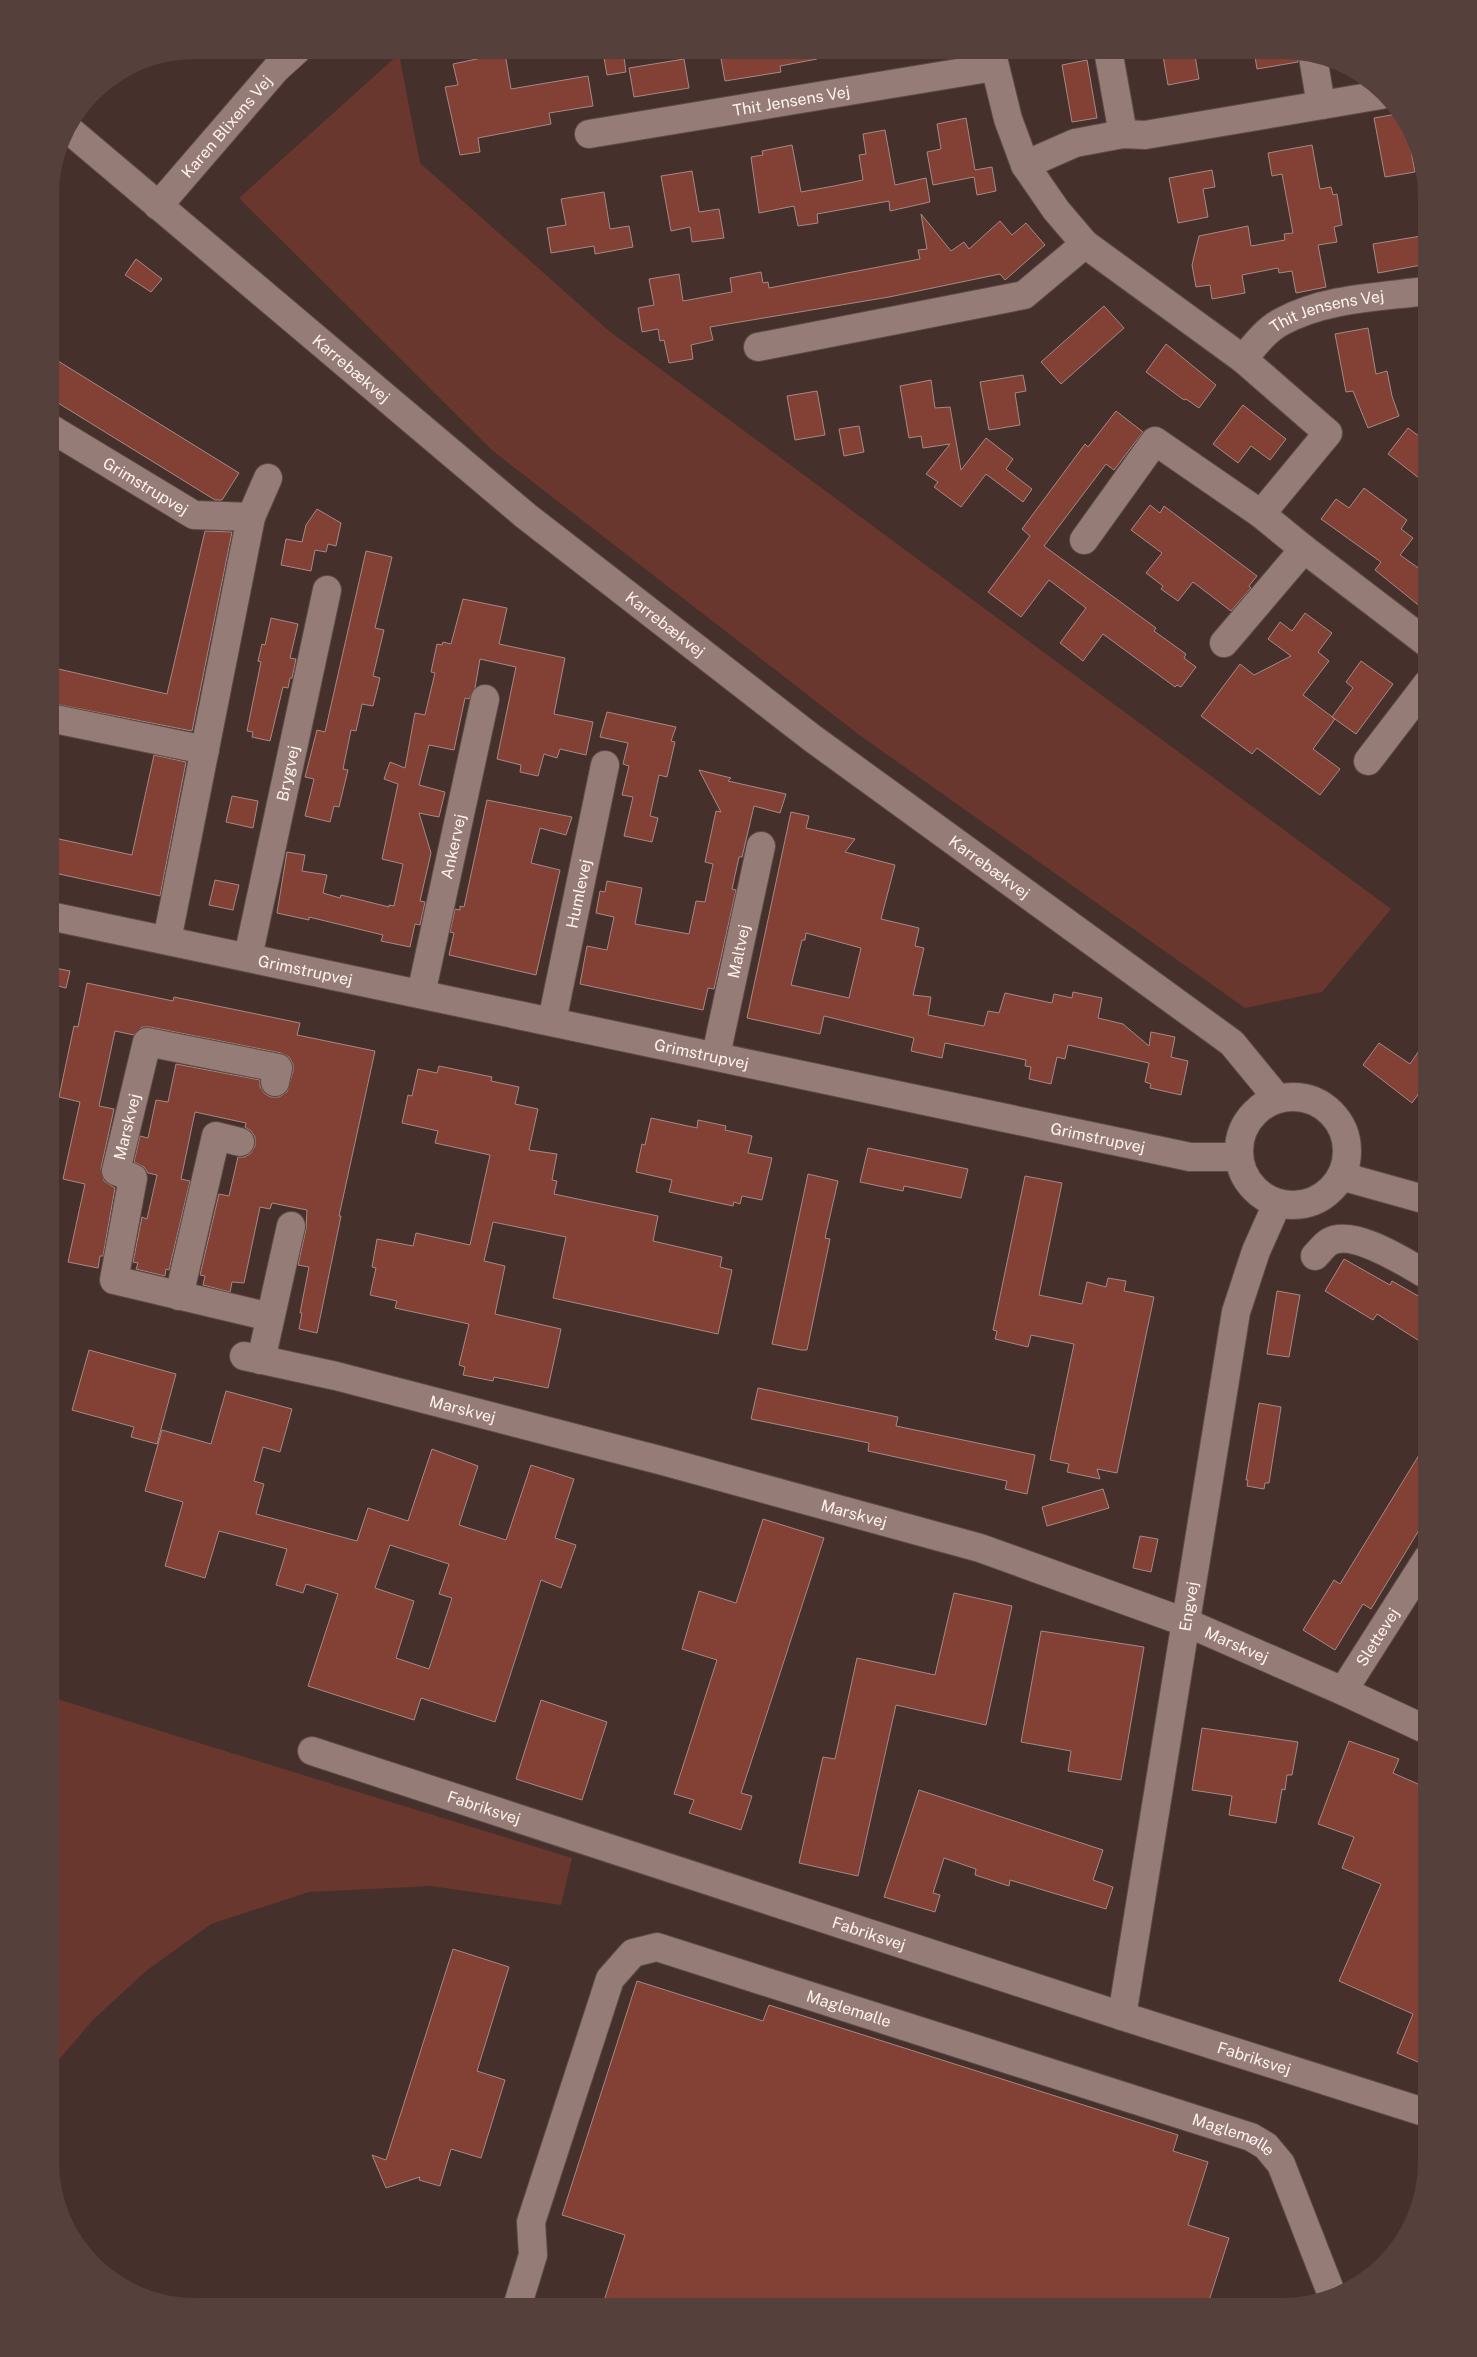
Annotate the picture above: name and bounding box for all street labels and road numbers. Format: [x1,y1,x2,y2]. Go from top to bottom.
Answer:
street label: Karen Blixens Vej [177,71,276,182]
street label: Thit Jensens Vej [731,81,851,120]
street label: Thit Jensens Vej [1266,286,1385,336]
street label: Karrebækvej [309,330,394,407]
street label: Grimstrupvej [100,453,192,519]
street label: Karrebækvej [622,587,709,661]
street label: Brygvej [272,744,303,803]
street label: Ankervej [437,812,469,881]
street label: Karrebækvej [945,831,1034,903]
street label: Humlevej [562,857,595,930]
street label: Maltvej [723,923,753,980]
street label: Grimstrupvej [256,951,354,989]
street label: Grimstrupvej [653,1035,751,1073]
street label: Marskvej [109,1092,144,1162]
street label: Grimstrupvej [1049,1118,1147,1157]
street label: Marskvej [427,1391,498,1427]
street label: Marskvej [819,1495,889,1532]
street label: Engvej [1175,1580,1202,1633]
street label: Slettevej [1352,1604,1403,1670]
street label: Marskvej [1202,1622,1271,1667]
street label: Fabriksvej [445,1786,523,1828]
street label: Fabriksvej [830,1912,908,1954]
street label: Maglemølle [804,1986,894,2031]
street label: Fabriksvej [1215,2037,1293,2079]
street label: Maglemølle [1190,2109,1279,2159]

